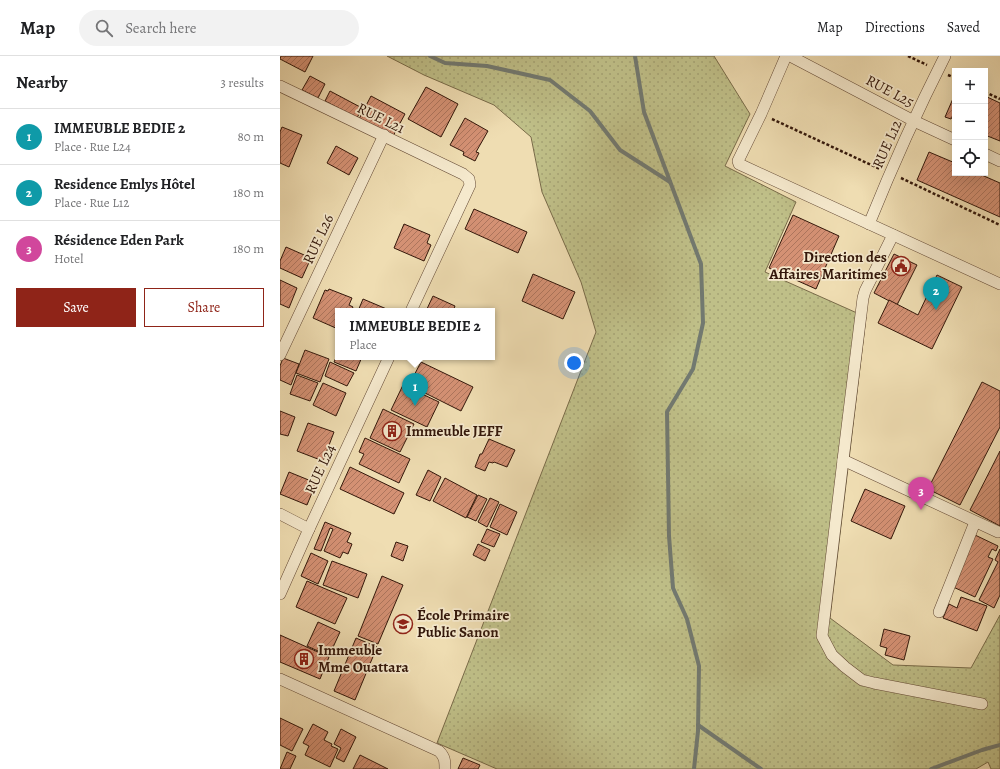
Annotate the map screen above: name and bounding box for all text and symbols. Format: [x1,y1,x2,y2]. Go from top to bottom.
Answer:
search box [79,10,359,46]
text: Map [20,15,55,41]
icon: search [93,17,115,39]
text: Search here [125,18,197,38]
text: Map [817,18,843,37]
text: Directions [865,18,925,37]
text: Saved [947,18,980,37]
map controls [952,68,988,176]
button: + [952,68,988,104]
street label: RUE L25 [862,70,918,112]
text: Nearby [16,71,67,94]
text: 3 results [220,74,264,91]
street label: RUE L21 [354,98,408,138]
button: − [952,104,988,140]
street label: RUE L12 [868,117,906,171]
text: IMMEUBLE BEDIE 2 [54,118,185,138]
text: 1 [27,128,31,145]
text: 80 m [237,128,264,145]
text: Place · Rue L24 [54,138,131,155]
button: locate [952,140,988,176]
text: Residence Emlys Hôtel [54,174,195,194]
text: 2 [26,184,32,201]
text: 180 m [233,184,264,201]
text: Place · Rue L12 [54,194,129,211]
street label: RUE L26 [298,211,338,267]
text: Résidence Eden Park [54,230,184,250]
text: 3 [26,240,32,257]
text: 180 m [233,240,264,257]
place label: Direction des Affaires Maritimes [768,247,887,284]
text: Hotel [54,250,83,267]
public building icon: Direction des Affaires Maritimes [890,255,912,277]
pin: 2 [923,277,949,310]
button: Save [16,288,136,327]
button: Share [144,288,264,327]
popup [335,308,495,360]
text: IMMEUBLE BEDIE 2 [349,316,481,336]
text: Place [349,336,377,353]
your location [564,353,584,373]
pin: 1 [402,373,428,406]
building icon: Immeuble JEFF [381,420,403,442]
place label: Immeuble JEFF [406,421,503,441]
street label: RUE L24 [300,441,340,497]
pin: 3 [908,477,934,510]
place label: École Primaire Public Sanon [417,605,510,642]
school or university icon: École Primaire Public Sanon [392,613,414,635]
place label: Immeuble Mme Ouattara [318,640,409,677]
building icon: Immeuble Mme Ouattara [293,648,315,670]

